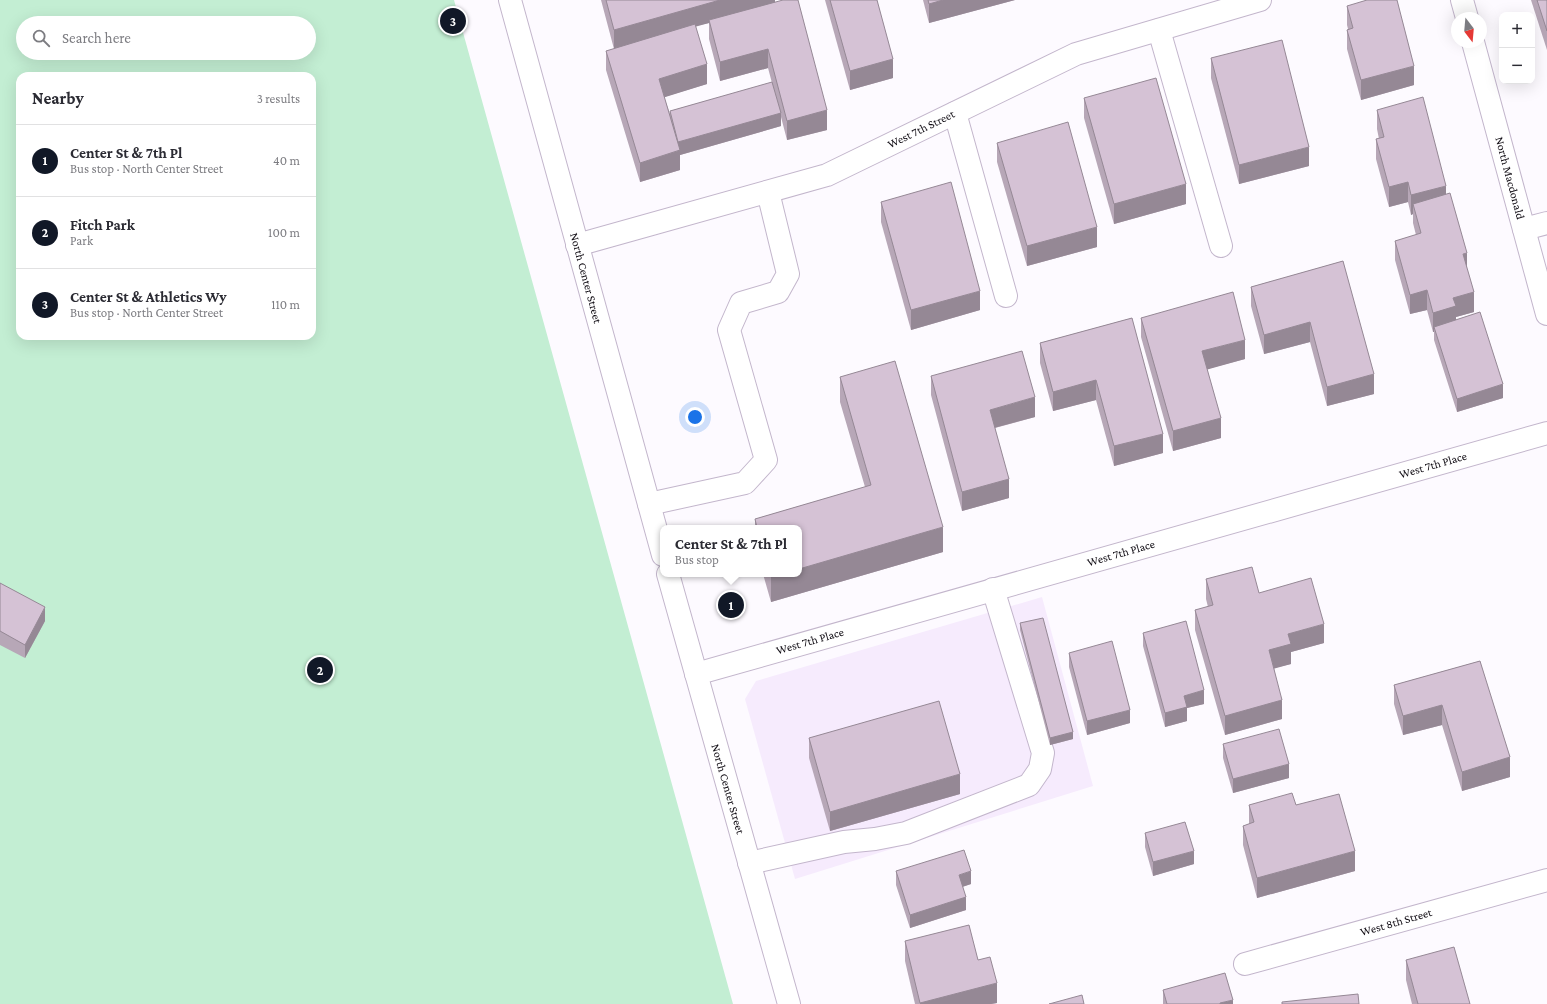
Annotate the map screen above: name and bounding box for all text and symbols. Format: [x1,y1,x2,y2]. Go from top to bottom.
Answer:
pin: 3 [440,6,466,36]
north arrow [1451,12,1487,48]
map controls [1499,12,1535,84]
button: + [1499,12,1535,48]
search box [16,16,316,60]
icon: search [30,27,52,49]
text: Search here [62,30,131,46]
button: − [1499,48,1535,84]
text: Nearby [32,89,84,108]
text: 3 results [257,91,300,106]
street label: West 7th Street [885,106,958,151]
street label: North Macdonald [1492,135,1528,221]
text: Center St & 7th Pl [70,145,182,161]
text: 1 [43,153,47,168]
text: 40 m [273,153,300,168]
text: Bus stop · North Center Street [70,161,223,176]
text: Fitch Park [70,217,135,233]
text: 2 [42,225,48,240]
text: 100 m [268,225,300,240]
street label: North Center Street [567,231,605,326]
text: Park [70,233,93,248]
text: Center St & Athletics Wy [70,289,227,305]
text: 3 [42,297,48,312]
text: 110 m [271,297,300,312]
text: Bus stop · North Center Street [70,305,223,320]
your location [685,407,705,427]
street label: West 7th Place [1398,449,1468,481]
popup [660,525,802,577]
text: Center St & 7th Pl [675,536,787,552]
street label: West 7th Place [1086,537,1156,569]
text: Bus stop [675,552,719,567]
pin: 1 [718,590,744,620]
street label: West 7th Place [775,625,845,657]
pin: 2 [307,655,333,685]
street label: North Center Street [708,742,748,837]
street label: West 8th Street [1359,905,1434,939]

